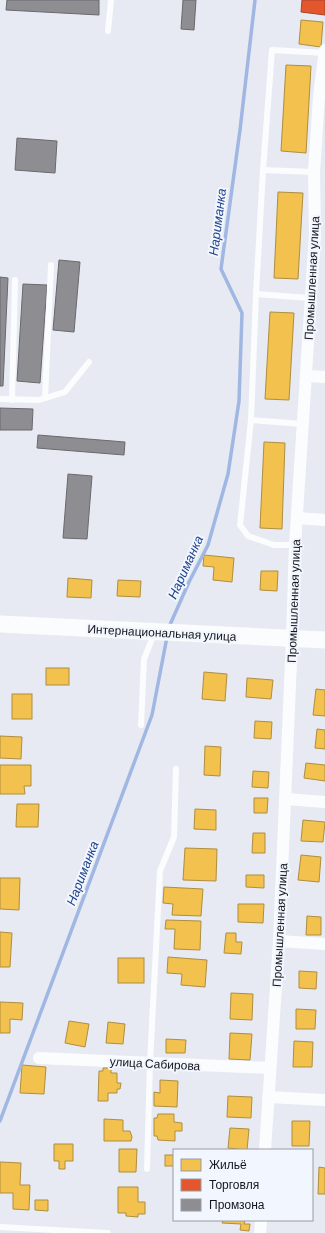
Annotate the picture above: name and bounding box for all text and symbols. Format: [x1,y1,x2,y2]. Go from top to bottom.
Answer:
water label: Нариманка [205,187,229,257]
street label: Промышленная улица [301,215,322,340]
water label: Нариманка [164,533,206,601]
street label: Промышленная улица [284,538,303,663]
street label: Интернациональная улица [87,621,237,644]
water label: Нариманка [62,839,102,907]
street label: Промышленная улица [269,862,290,987]
street label: улица Сабирова [109,1054,201,1073]
legend [173,1149,313,1221]
text: Жильё [209,1157,247,1171]
text: Торговля [209,1177,259,1192]
text: Промзона [209,1197,265,1212]

